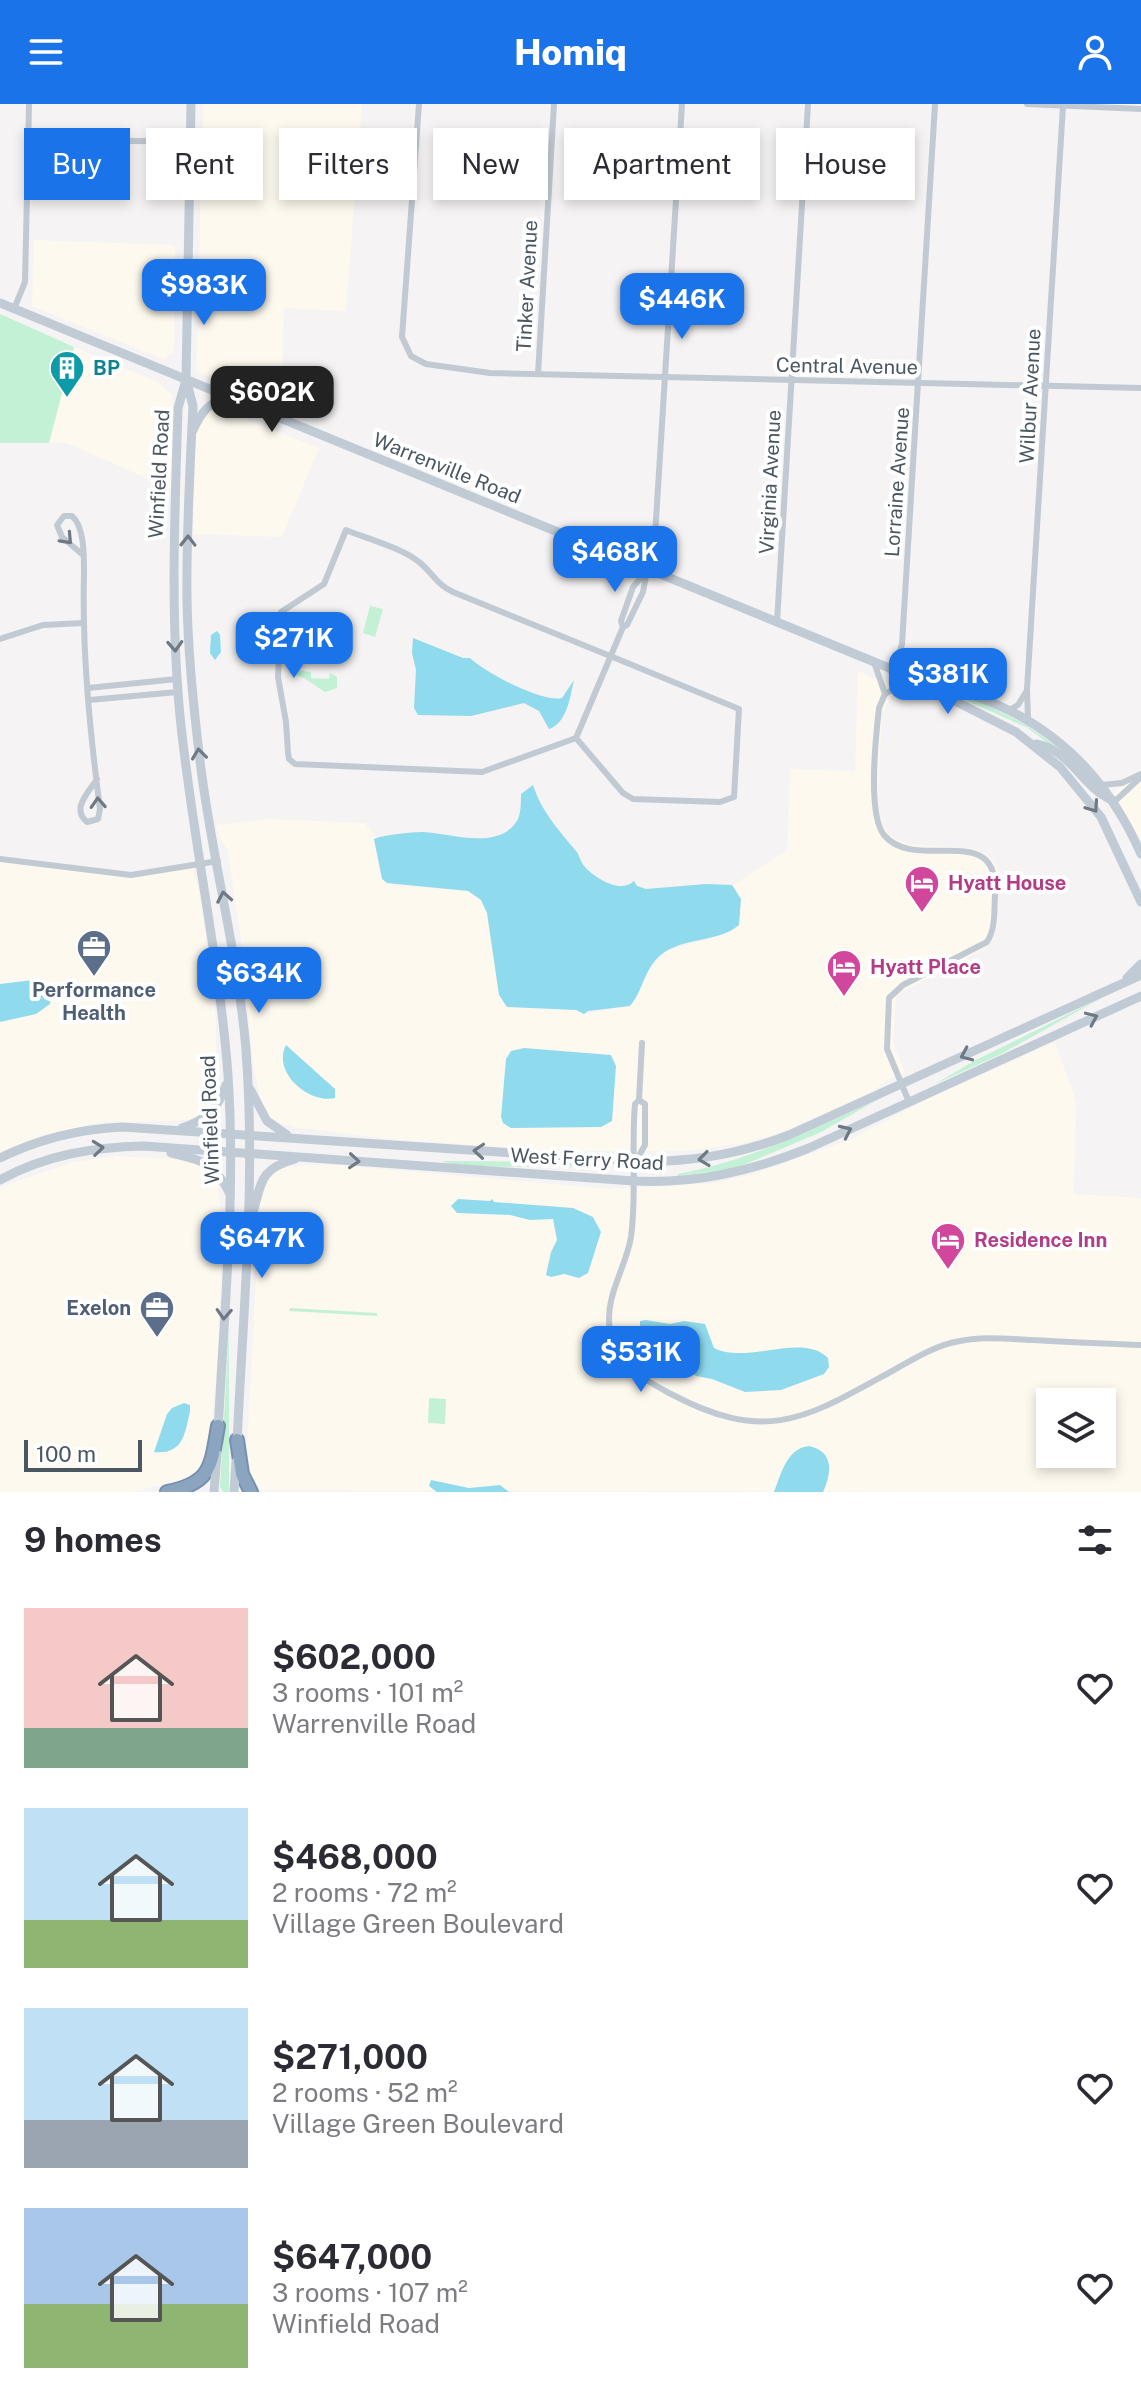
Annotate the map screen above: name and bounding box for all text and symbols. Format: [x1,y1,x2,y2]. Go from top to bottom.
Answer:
icon: menu [24,30,68,74]
icon: person [1073,30,1117,74]
text: Homiq [514,31,627,73]
chip: Buy [24,128,130,200]
chip: Rent [146,128,263,200]
chip: Filters [279,128,417,200]
chip: New [433,128,548,200]
chip: Apartment [564,128,760,200]
chip: House [776,128,915,200]
street label: Tinker Avenue [512,219,542,353]
pin: $983K [148,259,260,327]
text: $983K [160,269,248,300]
pin: $446K [626,273,738,341]
text: $446K [638,283,726,314]
street label: Wilbur Avenue [1014,328,1046,464]
building icon: BP [48,349,86,399]
street label: Central Avenue [776,353,918,379]
place label: BP [93,356,120,380]
pin: $602K [216,366,328,434]
text: $602K [229,376,315,407]
street label: Lorraine Avenue [880,406,914,558]
street label: Winfield Road [144,409,174,539]
street label: Virginia Avenue [754,409,786,555]
street label: Warrenville Road [370,427,524,509]
pin: $468K [559,526,671,594]
one-way arrow [57,529,71,544]
one-way arrow [179,534,196,547]
text: $468K [571,536,659,567]
pin: $271K [238,612,350,680]
text: $271K [254,622,334,653]
one-way arrow [167,640,184,653]
pin: $381K [892,648,1004,716]
text: $381K [907,658,989,689]
one-way arrow [191,747,208,760]
one-way arrow [90,796,107,809]
one-way arrow [1083,798,1098,812]
hotel icon: Hyatt House [903,864,941,914]
place label: Hyatt House [948,871,1066,895]
one-way arrow [217,890,234,904]
office icon: Performance Health [75,928,113,978]
pin: $634K [203,947,315,1015]
hotel icon: Hyatt Place [825,948,863,998]
place label: Hyatt Place [870,955,981,979]
text: $634K [215,957,303,988]
place label: Performance Health [32,978,156,1025]
one-way arrow [1084,1012,1098,1028]
one-way arrow [960,1045,974,1061]
street label: Winfield Road [196,1055,224,1185]
one-way arrow [838,1124,852,1140]
one-way arrow [92,1140,105,1157]
one-way arrow [472,1143,485,1160]
street label: West Ferry Road [510,1143,664,1175]
one-way arrow [697,1150,711,1167]
one-way arrow [348,1152,361,1169]
pin: $647K [206,1212,318,1280]
hotel icon: Residence Inn [929,1221,967,1271]
text: $647K [219,1222,305,1253]
place label: Residence Inn [974,1228,1107,1252]
office icon: Exelon [138,1289,176,1339]
place label: Exelon [66,1296,131,1320]
one-way arrow [215,1308,232,1321]
pin: $531K [585,1326,697,1394]
text: $531K [600,1336,682,1367]
map controls [1036,1388,1116,1468]
button: layers [1036,1388,1116,1468]
scale bar [24,1436,142,1472]
text: 100 m [36,1441,96,1467]
icon: filters [1073,1518,1117,1562]
text: 9 homes [24,1520,162,1560]
text: $602,000 [272,1637,436,1677]
icon: home [88,1640,184,1736]
icon: heart [1073,1666,1117,1710]
text: 3 rooms · 101 m² [272,1677,463,1708]
text: Warrenville Road [272,1708,476,1739]
text: $468,000 [272,1837,438,1877]
icon: home [88,1840,184,1936]
icon: heart [1073,1866,1117,1910]
text: 2 rooms · 72 m² [272,1877,457,1908]
text: Village Green Boulevard [272,1908,564,1939]
text: $271,000 [272,2037,428,2077]
icon: home [88,2040,184,2136]
icon: heart [1073,2066,1117,2110]
text: 2 rooms · 52 m² [272,2077,458,2108]
text: Village Green Boulevard [272,2108,564,2139]
text: $647,000 [272,2237,432,2277]
icon: home [88,2240,184,2336]
icon: heart [1073,2266,1117,2310]
text: 3 rooms · 107 m² [272,2277,468,2308]
text: Winfield Road [272,2308,440,2339]

